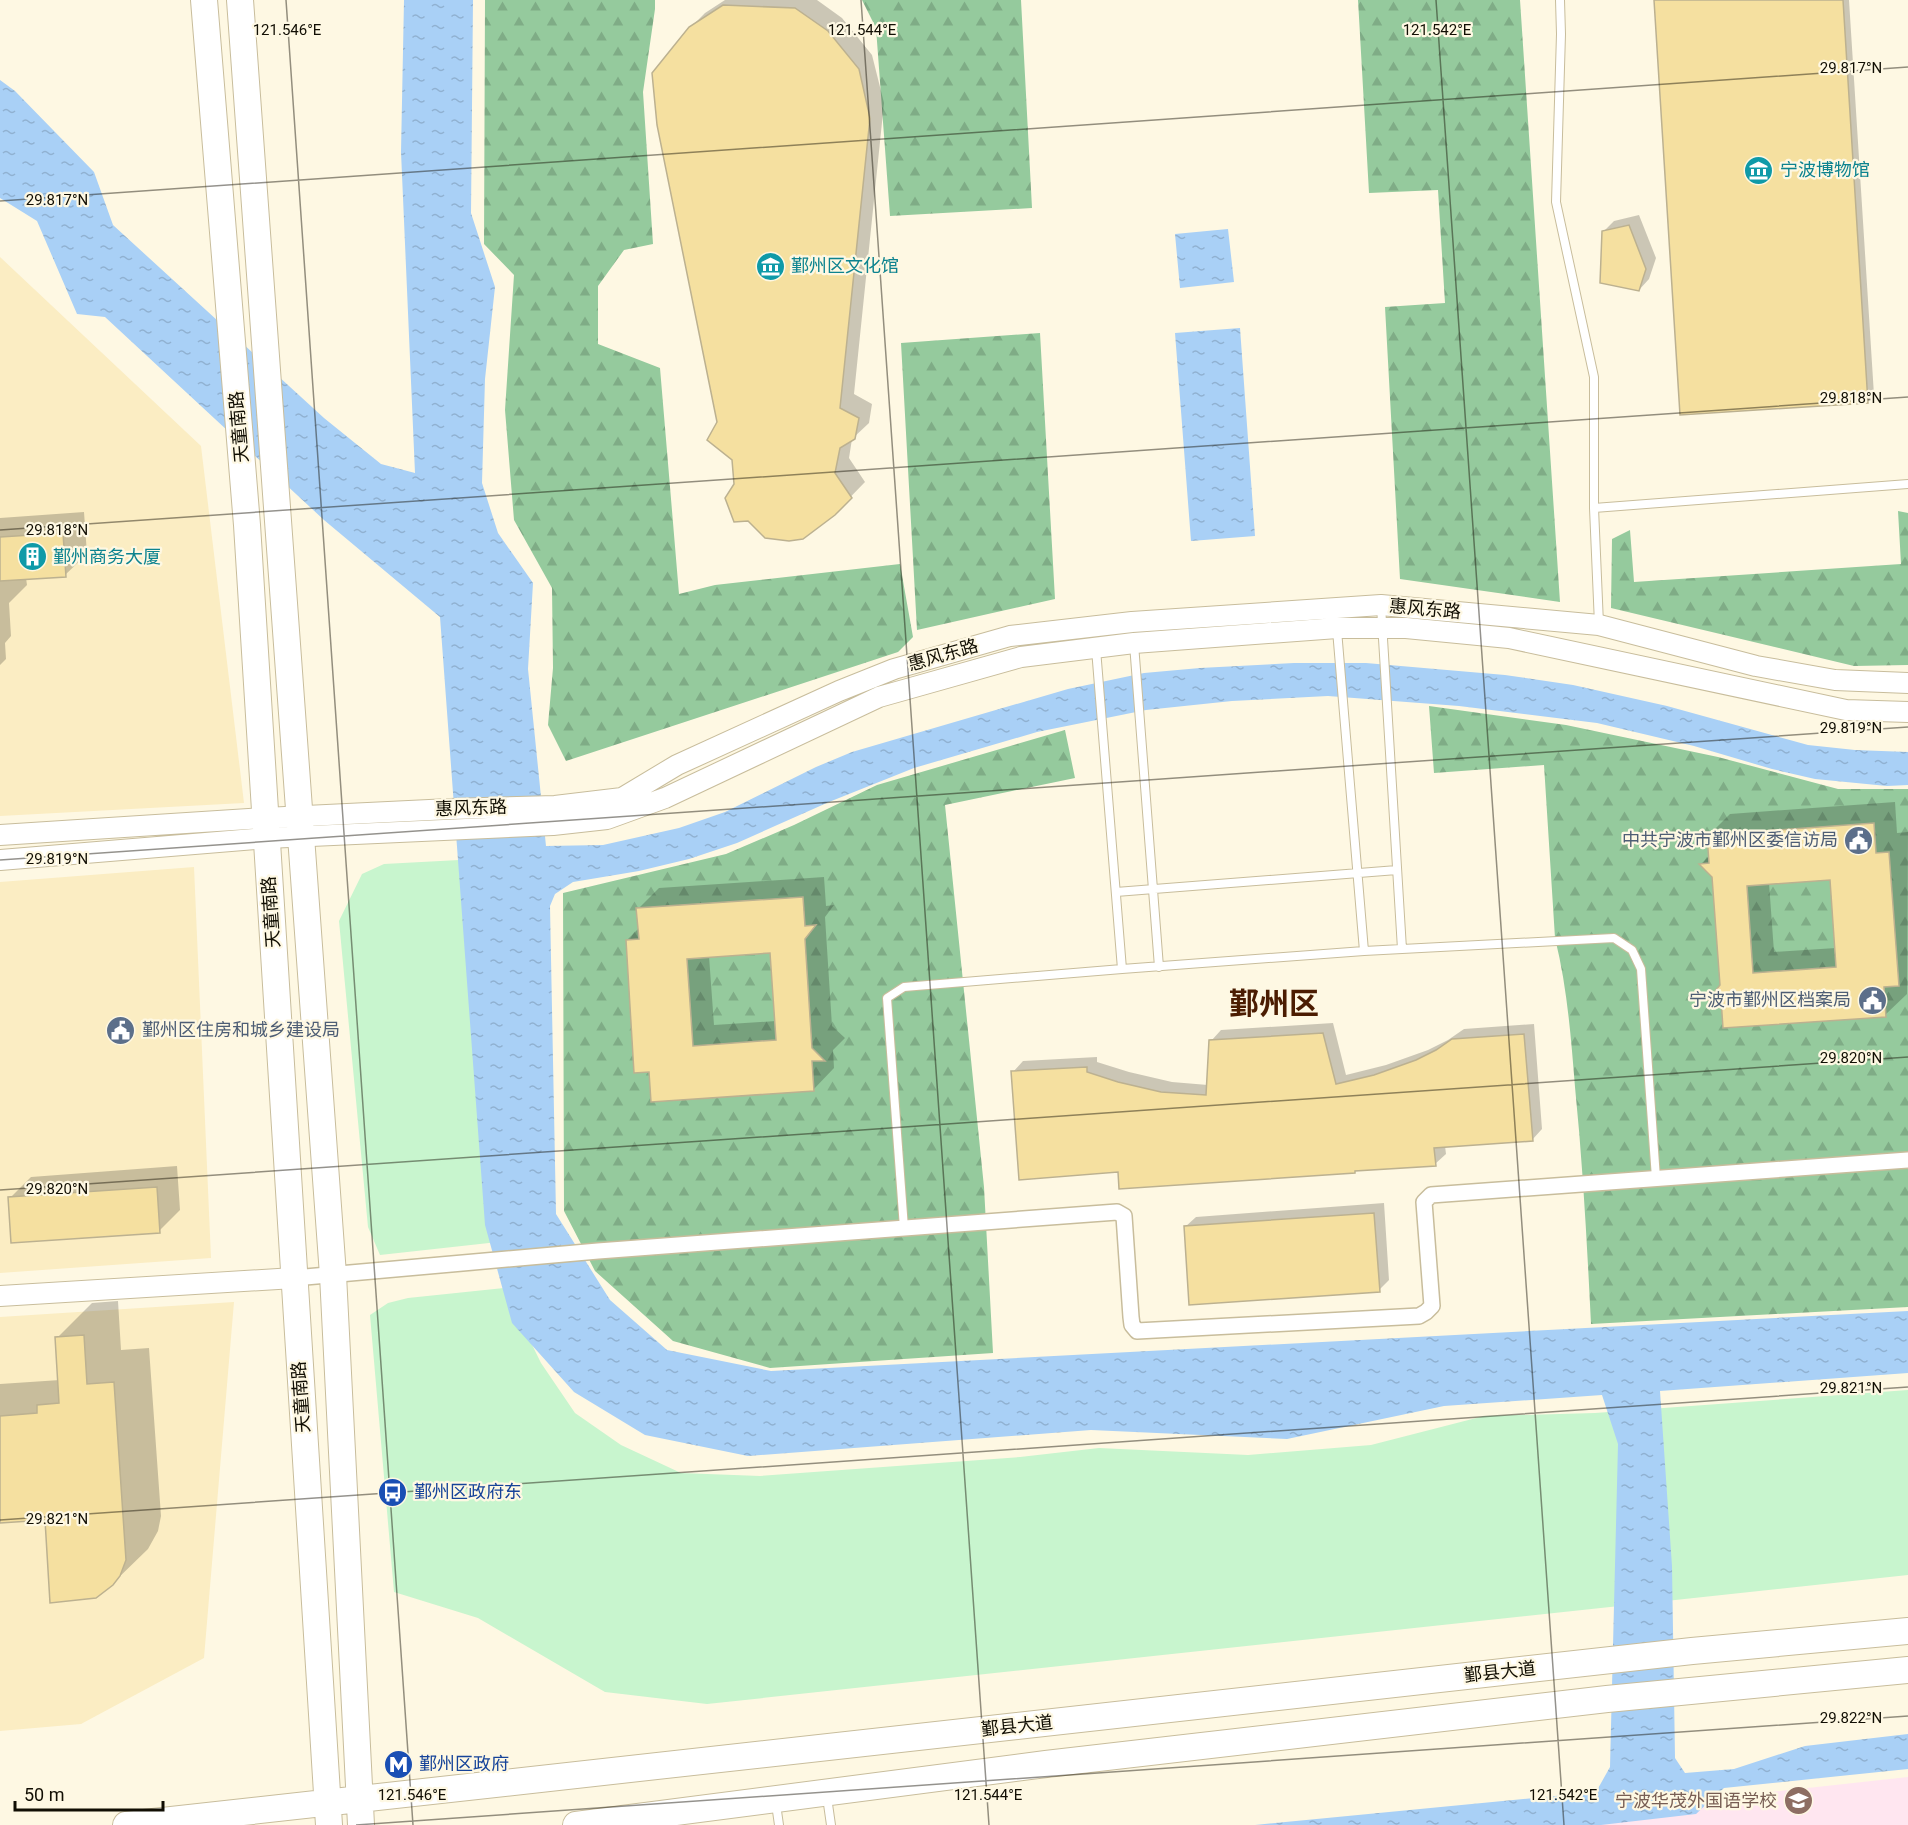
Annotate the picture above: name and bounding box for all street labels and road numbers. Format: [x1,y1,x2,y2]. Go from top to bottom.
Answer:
street label: 天童南路 [225,390,252,464]
street label: 惠风东路 [1388,595,1462,622]
street label: 惠风东路 [905,635,980,675]
street label: 惠风东路 [435,796,507,819]
street label: 天童南路 [258,875,283,949]
street label: 天童南路 [288,1360,313,1434]
street label: 鄞县大道 [1463,1657,1537,1686]
street label: 鄞县大道 [980,1711,1054,1740]

